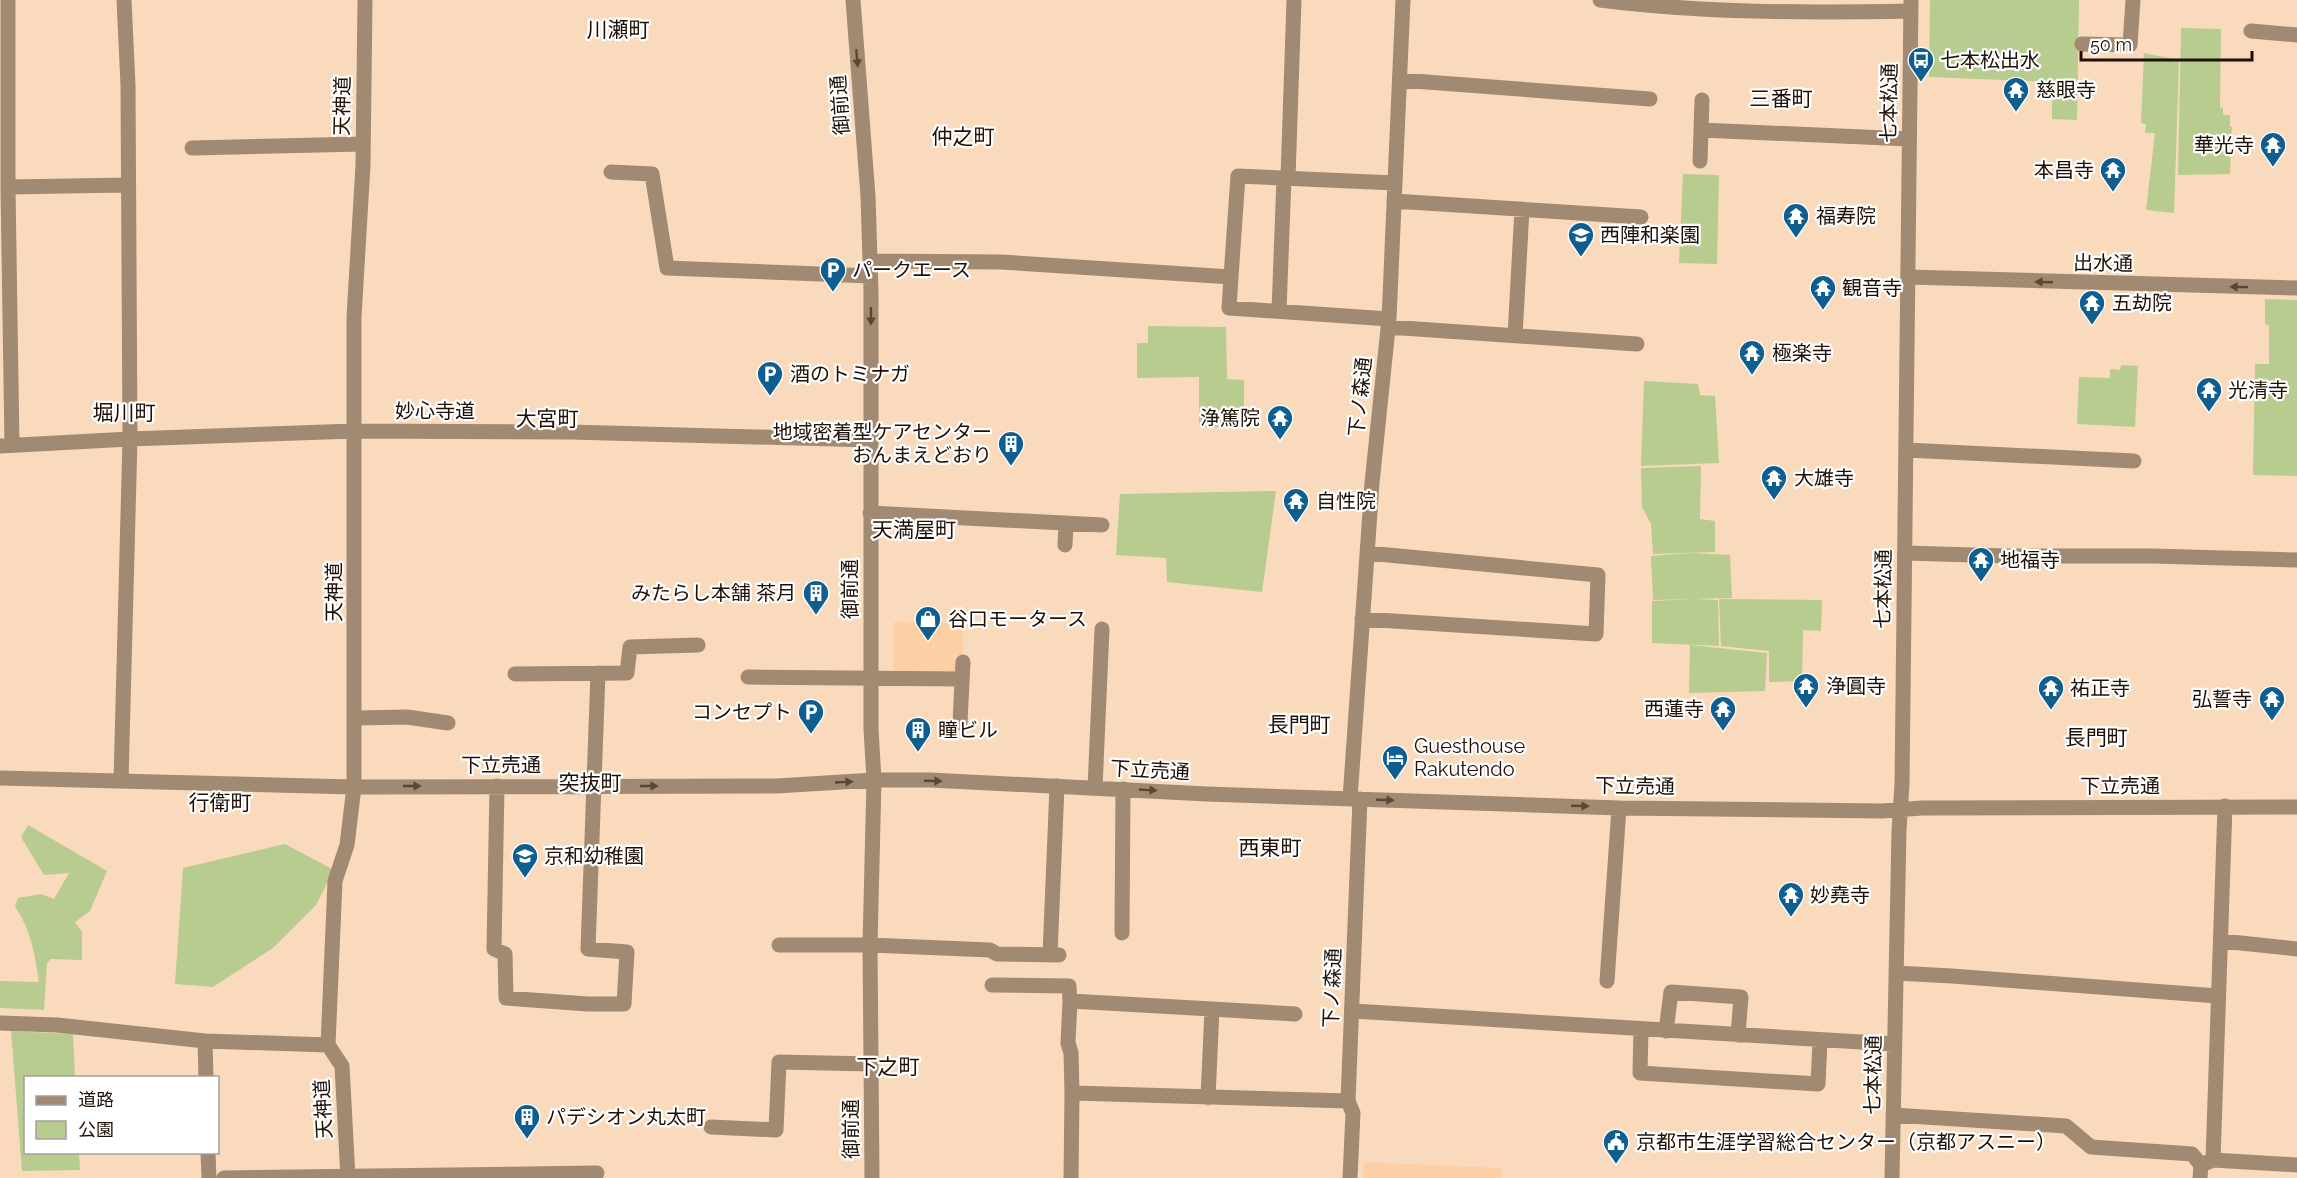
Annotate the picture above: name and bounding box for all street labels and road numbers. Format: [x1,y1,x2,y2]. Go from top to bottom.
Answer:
street label: 七本松通 [1876,63,1902,143]
street label: 御前通 [826,74,854,136]
street label: 天神道 [329,76,355,136]
street label: 出水通 [2073,250,2133,276]
street label: 下ノ森通 [1344,356,1376,438]
street label: 妙心寺道 [395,399,475,423]
street label: 七本松通 [1870,549,1896,629]
street label: 御前通 [838,559,862,619]
street label: 天神道 [322,562,346,622]
street label: 下立売通 [461,753,541,777]
street label: 下立売通 [1109,756,1191,784]
street label: 下立売通 [1595,773,1675,799]
street label: 下立売通 [2080,774,2160,798]
street label: 下ノ森通 [1319,948,1345,1028]
street label: 七本松通 [1860,1035,1886,1115]
street label: 天神道 [309,1078,337,1140]
street label: 御前通 [839,1099,863,1159]

